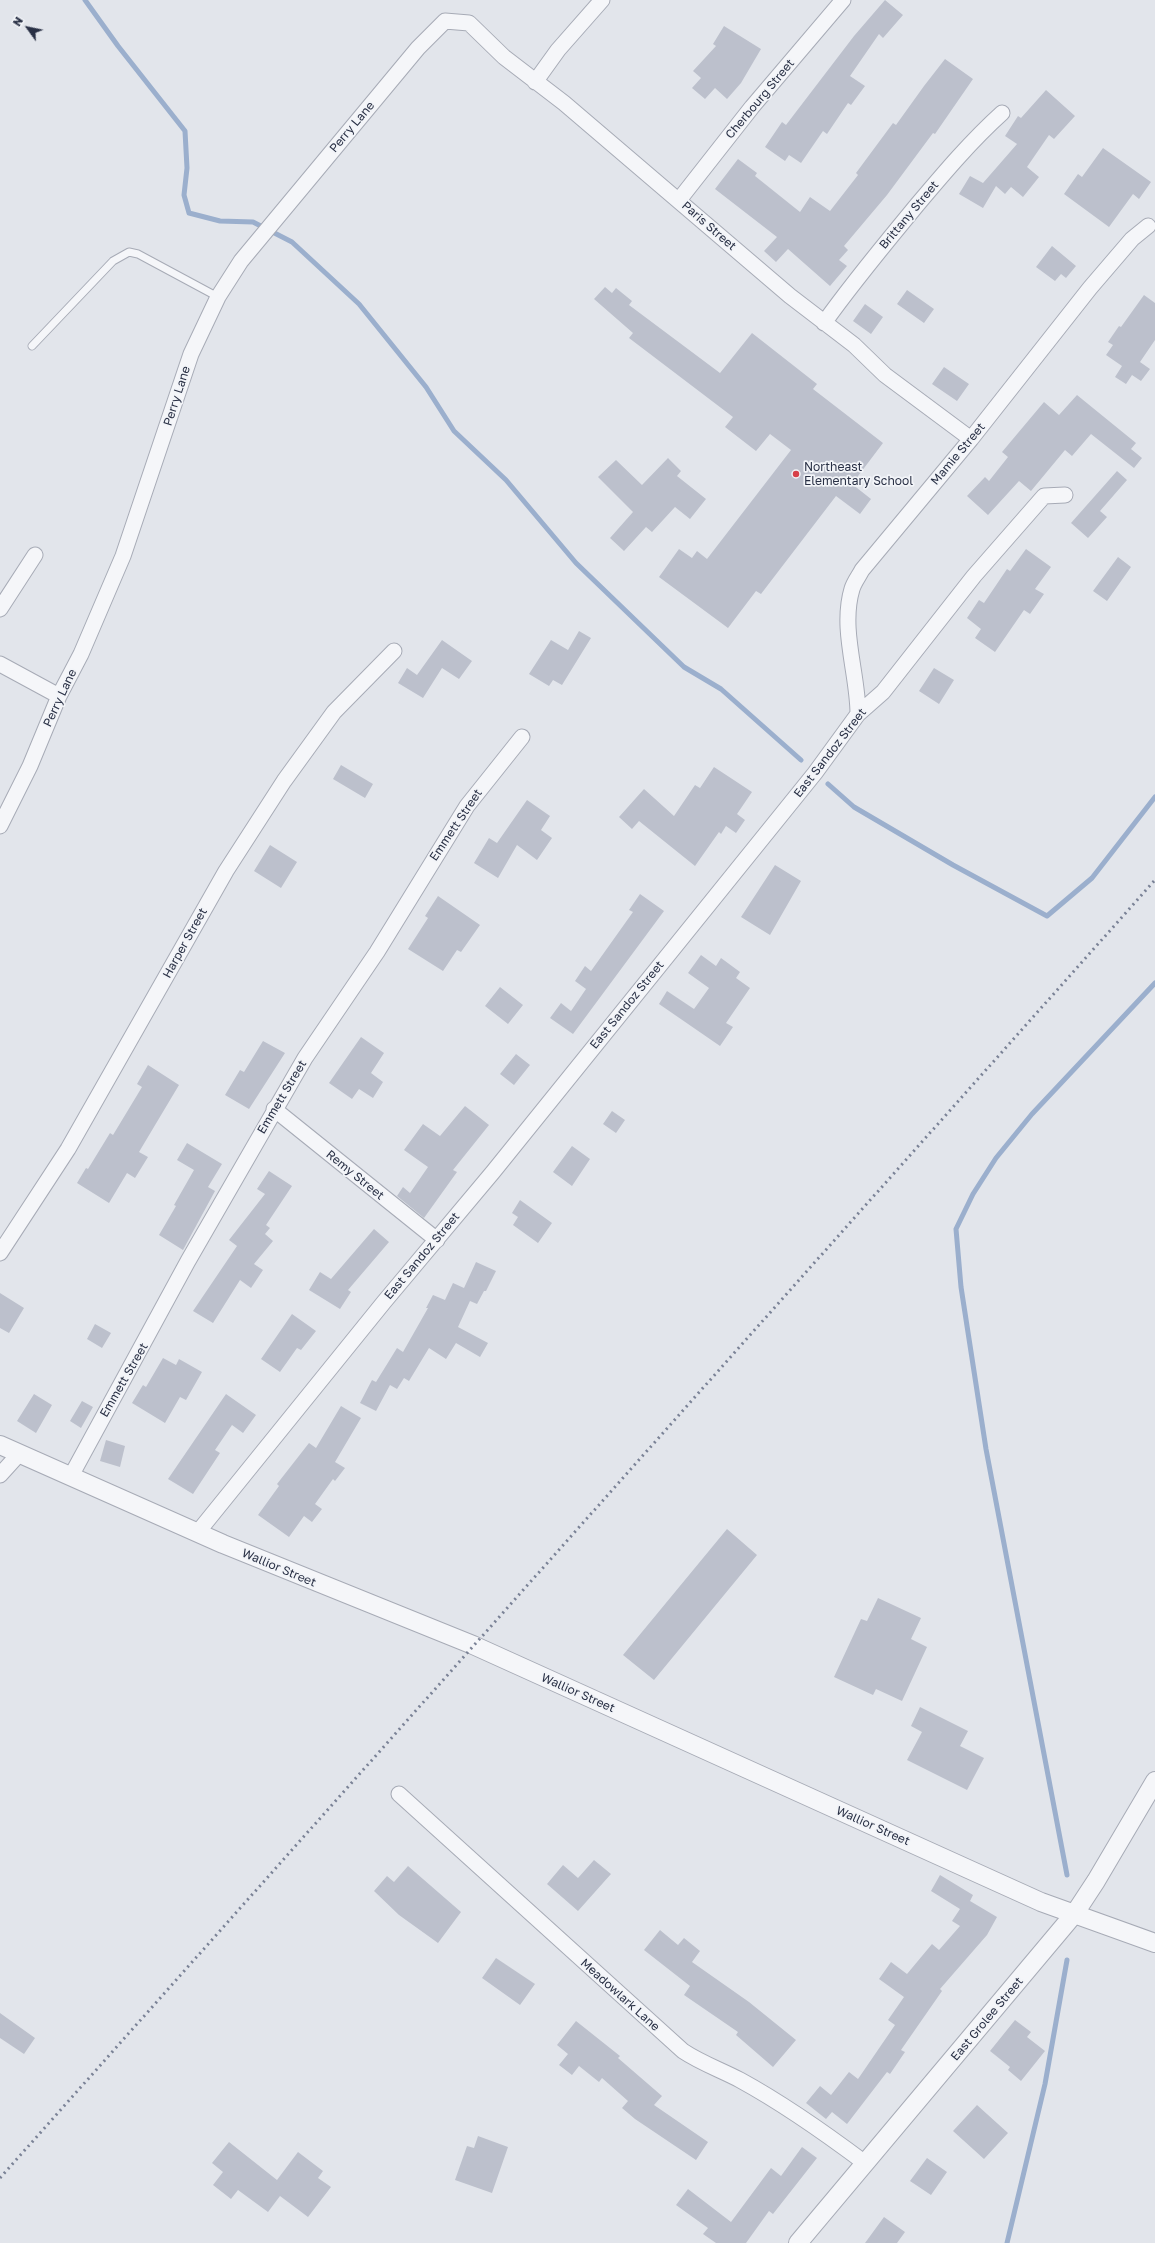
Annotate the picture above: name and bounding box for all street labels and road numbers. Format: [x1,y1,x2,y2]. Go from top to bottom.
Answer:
street label: Cherbourg Street [723,56,797,142]
street label: Perry Lane [326,99,378,155]
street label: Brittany Street [876,178,942,252]
street label: Paris Street [679,198,739,254]
street label: Perry Lane [161,364,193,428]
street label: Mamie Street [928,420,988,488]
street label: Perry Lane [40,667,80,729]
street label: East Sandoz Street [791,706,869,800]
street label: Emmett Street [427,786,485,864]
street label: Harper Street [160,905,210,981]
street label: East Sandoz Street [587,958,667,1052]
street label: Emmett Street [254,1057,310,1137]
street label: Remy Street [323,1147,387,1203]
street label: East Sandoz Street [381,1210,463,1302]
street label: Emmett Street [97,1340,151,1420]
street label: Wallior Street [240,1546,318,1590]
street label: Wallior Street [539,1670,617,1716]
street label: Wallior Street [834,1803,912,1849]
street label: Meadowlark Lane [578,1956,662,2034]
street label: East Grolee Street [948,1974,1026,2064]

